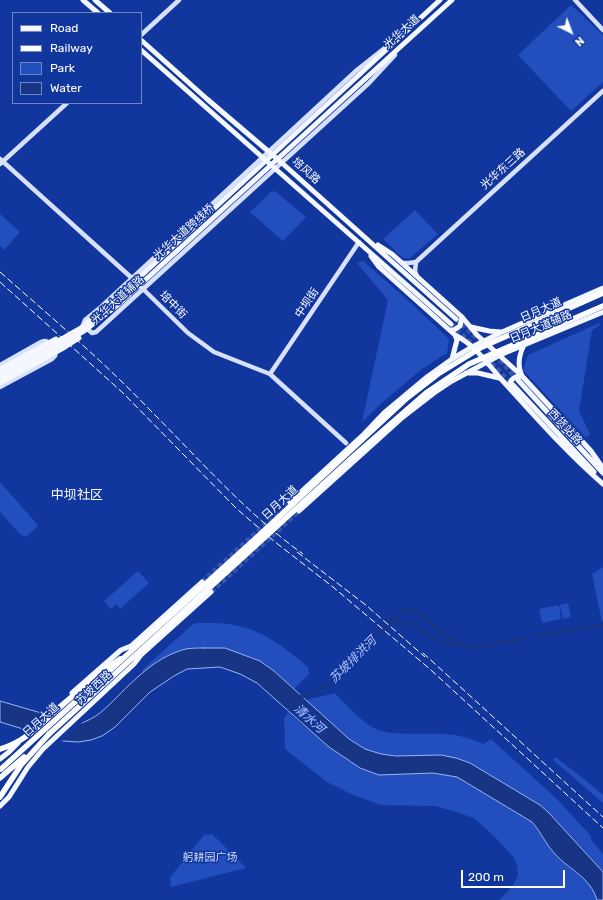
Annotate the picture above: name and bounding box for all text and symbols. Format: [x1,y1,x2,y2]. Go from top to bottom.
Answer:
legend [12,12,142,104]
street label: 光华大道 [381,12,423,52]
north arrow [551,12,591,52]
text: Road [50,21,78,35]
text: N [572,34,587,49]
text: Railway [50,41,93,55]
text: Park [50,61,75,75]
text: Water [50,81,82,95]
street label: 光华东三路 [478,146,528,192]
street label: 培风路 [289,155,323,187]
street label: 光华大道跨线桥 [151,201,217,263]
street label: 光华大道辅路 [89,273,147,327]
street label: 中坝街 [292,286,322,320]
street label: 培中街 [157,289,189,321]
street label: 日月大道 [518,295,564,325]
street label: 日月大道辅路 [508,308,574,346]
street label: 西货站路 [545,406,585,448]
street label: 日月大道 [259,483,301,523]
district label: 中坝社区 [51,487,103,503]
water label: 苏坡排洪河 [327,634,379,686]
street label: 苏坡西路 [73,668,115,708]
street label: 日月大道 [20,700,62,740]
water label: 清水河 [291,702,327,736]
park label: 躬耕园广场 [183,851,237,865]
scale bar [463,862,567,888]
text: 200 m [468,870,504,884]

